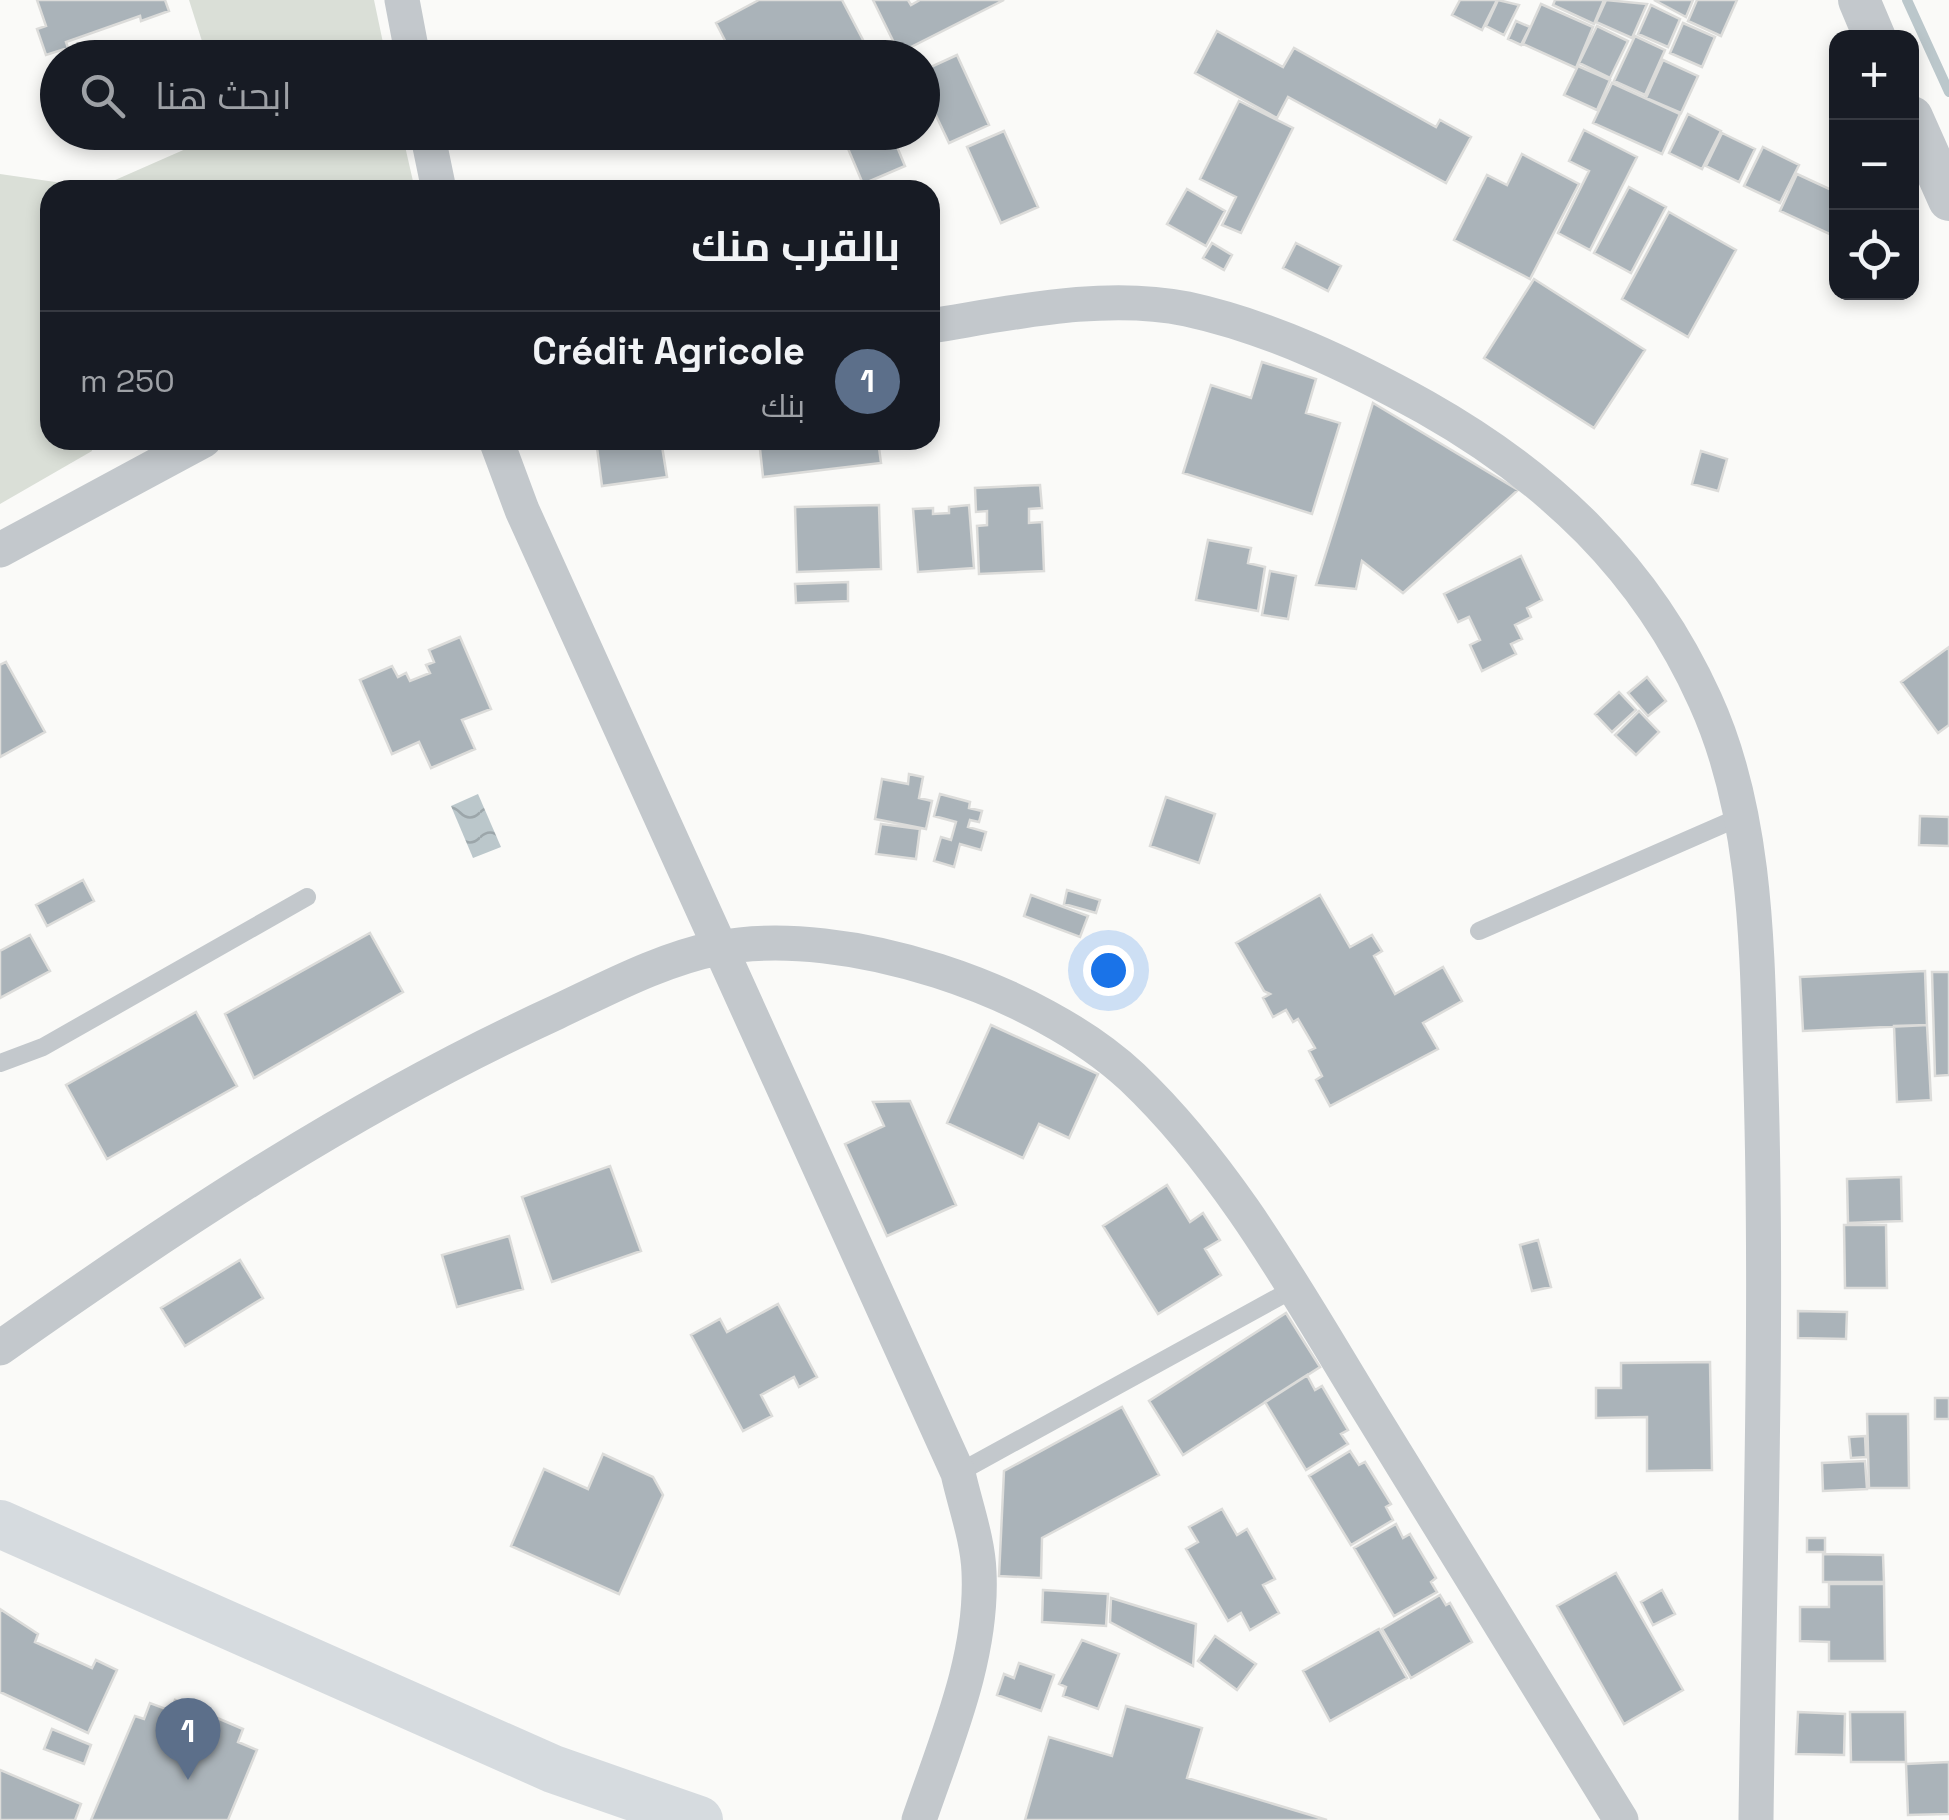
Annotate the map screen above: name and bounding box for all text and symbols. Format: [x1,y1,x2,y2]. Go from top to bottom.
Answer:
map controls [1829,30,1919,300]
button: + [1829,30,1919,120]
search box [40,40,940,150]
icon: search [75,68,130,123]
text: ابحث هنا [155,72,292,120]
button: − [1829,120,1919,210]
button: locate [1829,210,1919,300]
text: بالقرب منك [691,220,900,273]
text: Crédit Agricole [532,327,805,375]
text: 250 m [80,361,175,401]
text: 1 [860,361,875,401]
text: بنك [761,386,805,426]
your location [1083,945,1134,996]
pin: 1 [156,1698,220,1780]

